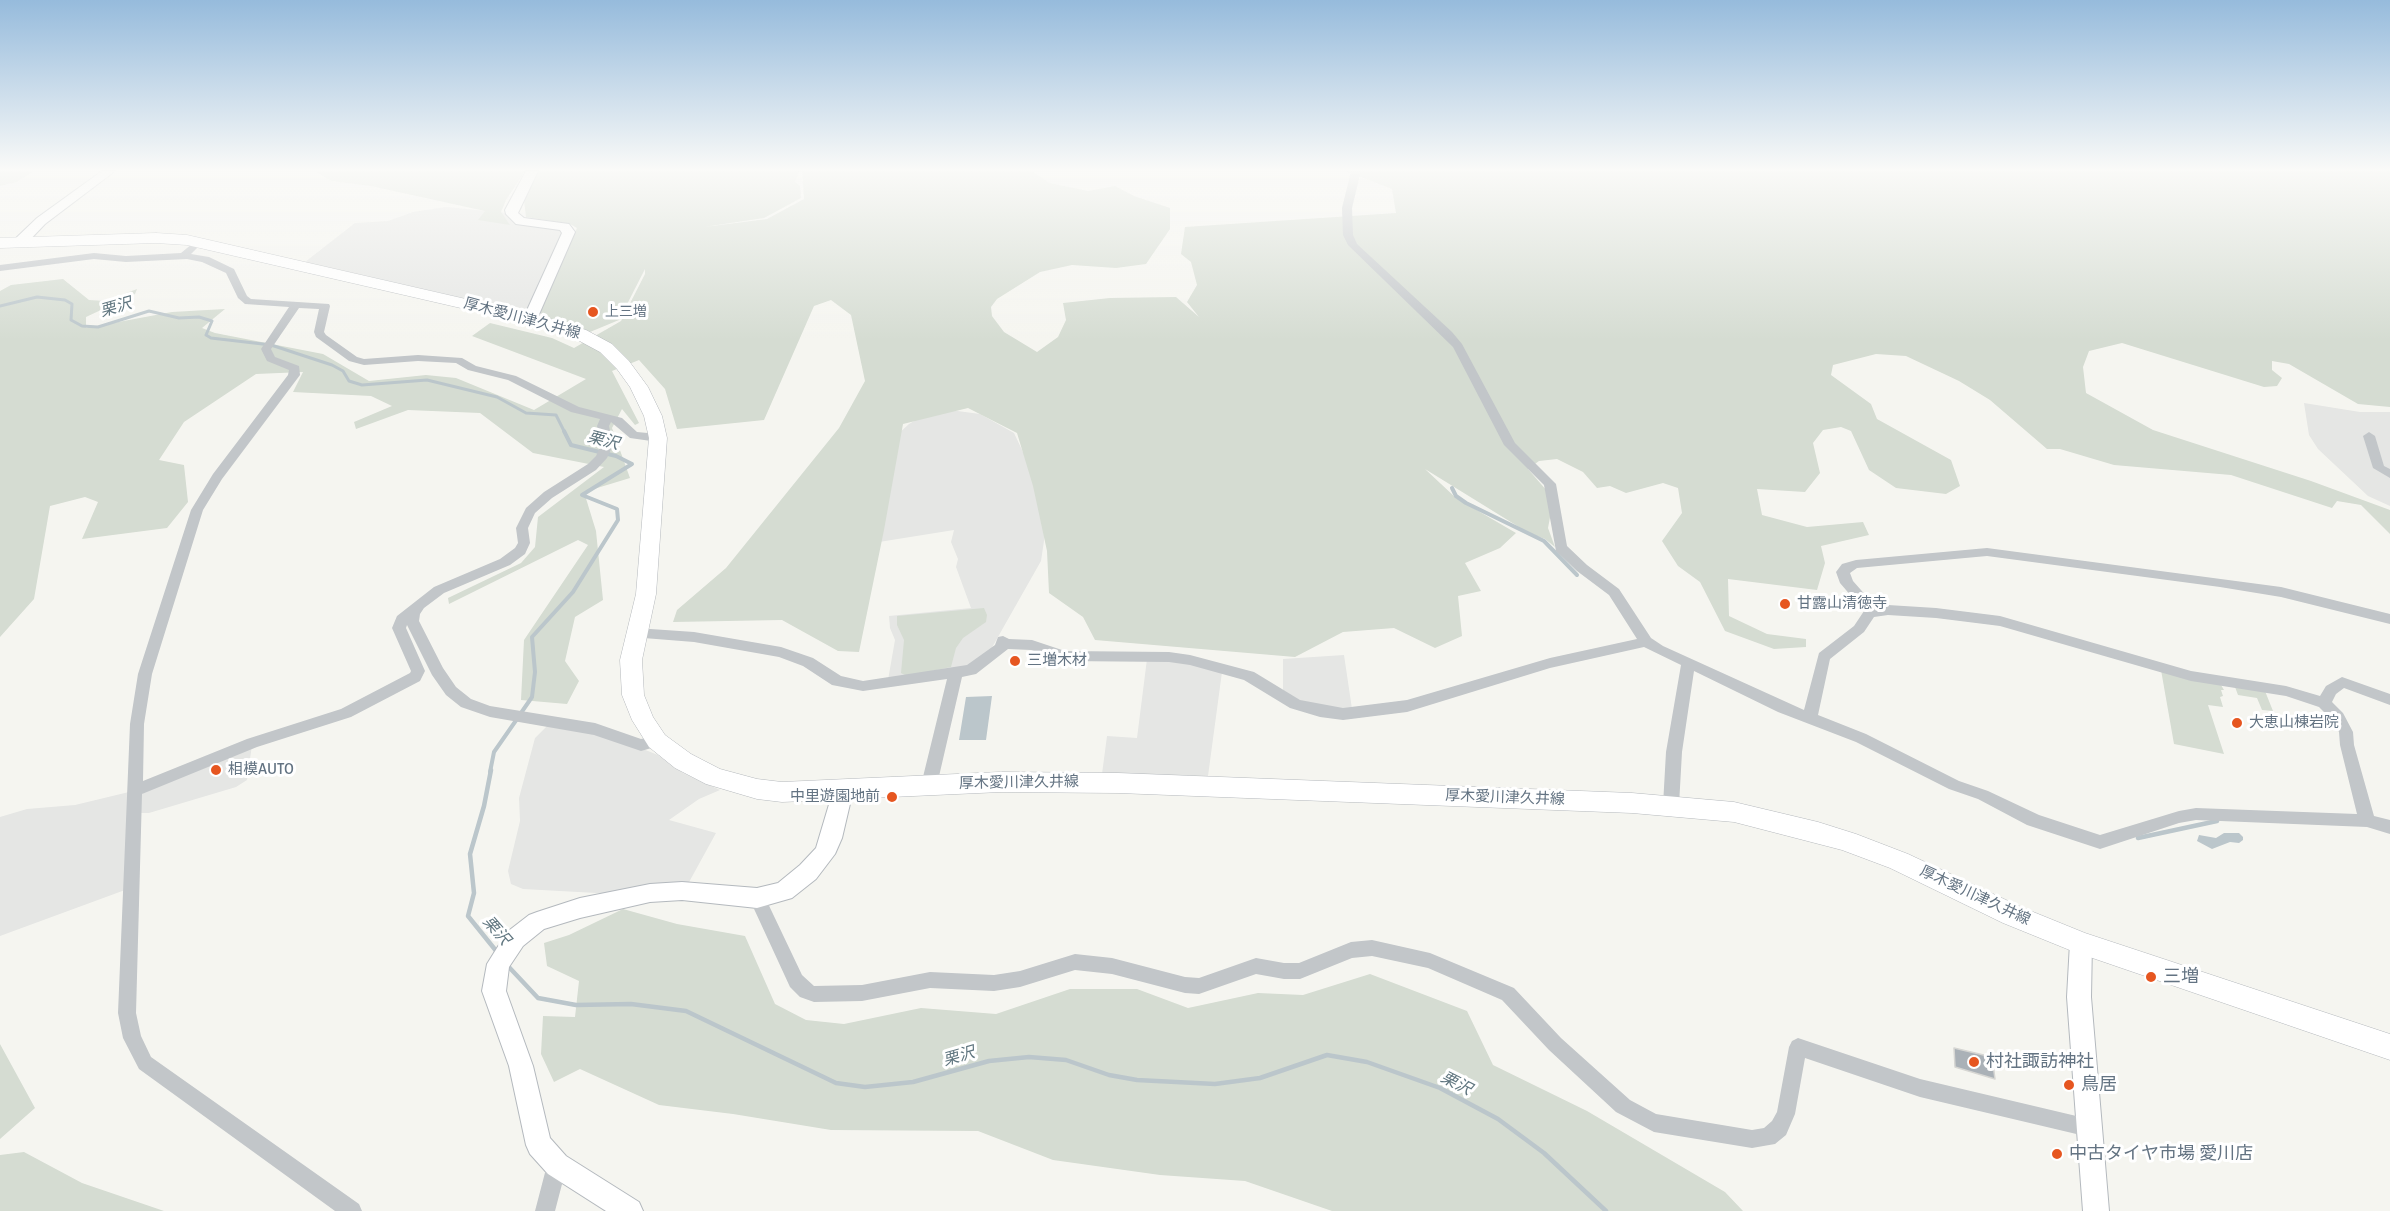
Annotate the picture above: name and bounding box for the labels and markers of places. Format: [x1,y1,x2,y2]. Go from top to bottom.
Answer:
place label: 上三増 [605,304,647,320]
marker: 上三増 [586,305,600,319]
place label: 甘露山清徳寺 [1797,595,1887,613]
marker: 甘露山清徳寺 [1778,597,1792,611]
place label: 三増木材 [1027,652,1087,670]
marker: 三増木材 [1008,654,1022,668]
place label: 大恵山棟岩院 [2249,714,2339,732]
marker: 大恵山棟岩院 [2230,716,2244,730]
place label: 相模AUTO [228,761,294,779]
marker: 相模AUTO [209,763,223,777]
place label: 中里遊園地前 [790,788,880,806]
marker: 中里遊園地前 [885,790,899,804]
place label: 三増 [2163,966,2199,988]
marker: 三増 [2144,970,2158,984]
place label: 村社諏訪神社 [1986,1051,2094,1073]
marker: 村社諏訪神社 [1967,1055,1981,1069]
place label: 鳥居 [2081,1074,2117,1096]
marker: 鳥居 [2062,1078,2076,1092]
place label: 中古タイヤ市場 愛川店 [2069,1143,2253,1165]
marker: 中古タイヤ市場 愛川店 [2050,1147,2064,1161]

